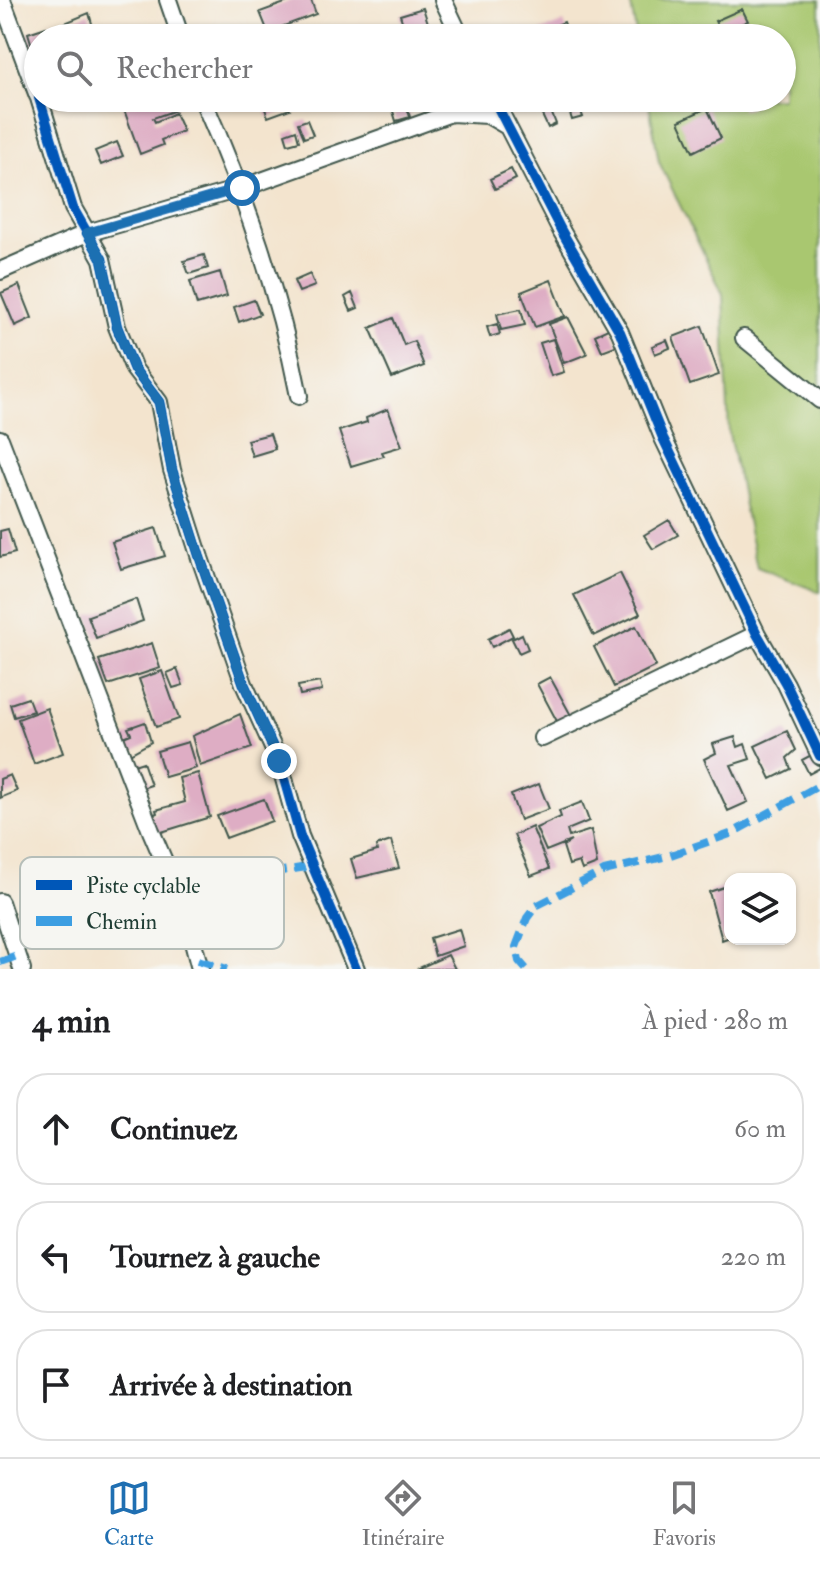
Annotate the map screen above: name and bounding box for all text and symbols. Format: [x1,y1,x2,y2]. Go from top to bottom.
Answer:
search box [24,24,796,112]
icon: search [52,46,96,90]
text: Rechercher [116,50,253,87]
route start [224,170,260,206]
route end [261,743,297,779]
legend [20,857,284,949]
text: Piste cyclable [86,872,200,900]
map controls [724,873,796,945]
button: layers [724,873,796,945]
text: Chemin [86,908,157,936]
text: 4 min [32,1000,110,1043]
text: À pied · 280 m [642,1005,788,1037]
icon: ahead [34,1107,78,1151]
text: Continuez [110,1111,237,1148]
text: 60 m [734,1113,786,1145]
icon: left [34,1235,78,1279]
text: Tournez à gauche [110,1239,320,1276]
text: 220 m [721,1241,786,1273]
icon: arrive [34,1363,78,1407]
text: Arrivée à destination [110,1367,353,1404]
tab: Carte [104,1476,154,1552]
tab: Itinéraire [362,1476,444,1552]
tab: Favoris [652,1476,716,1552]

